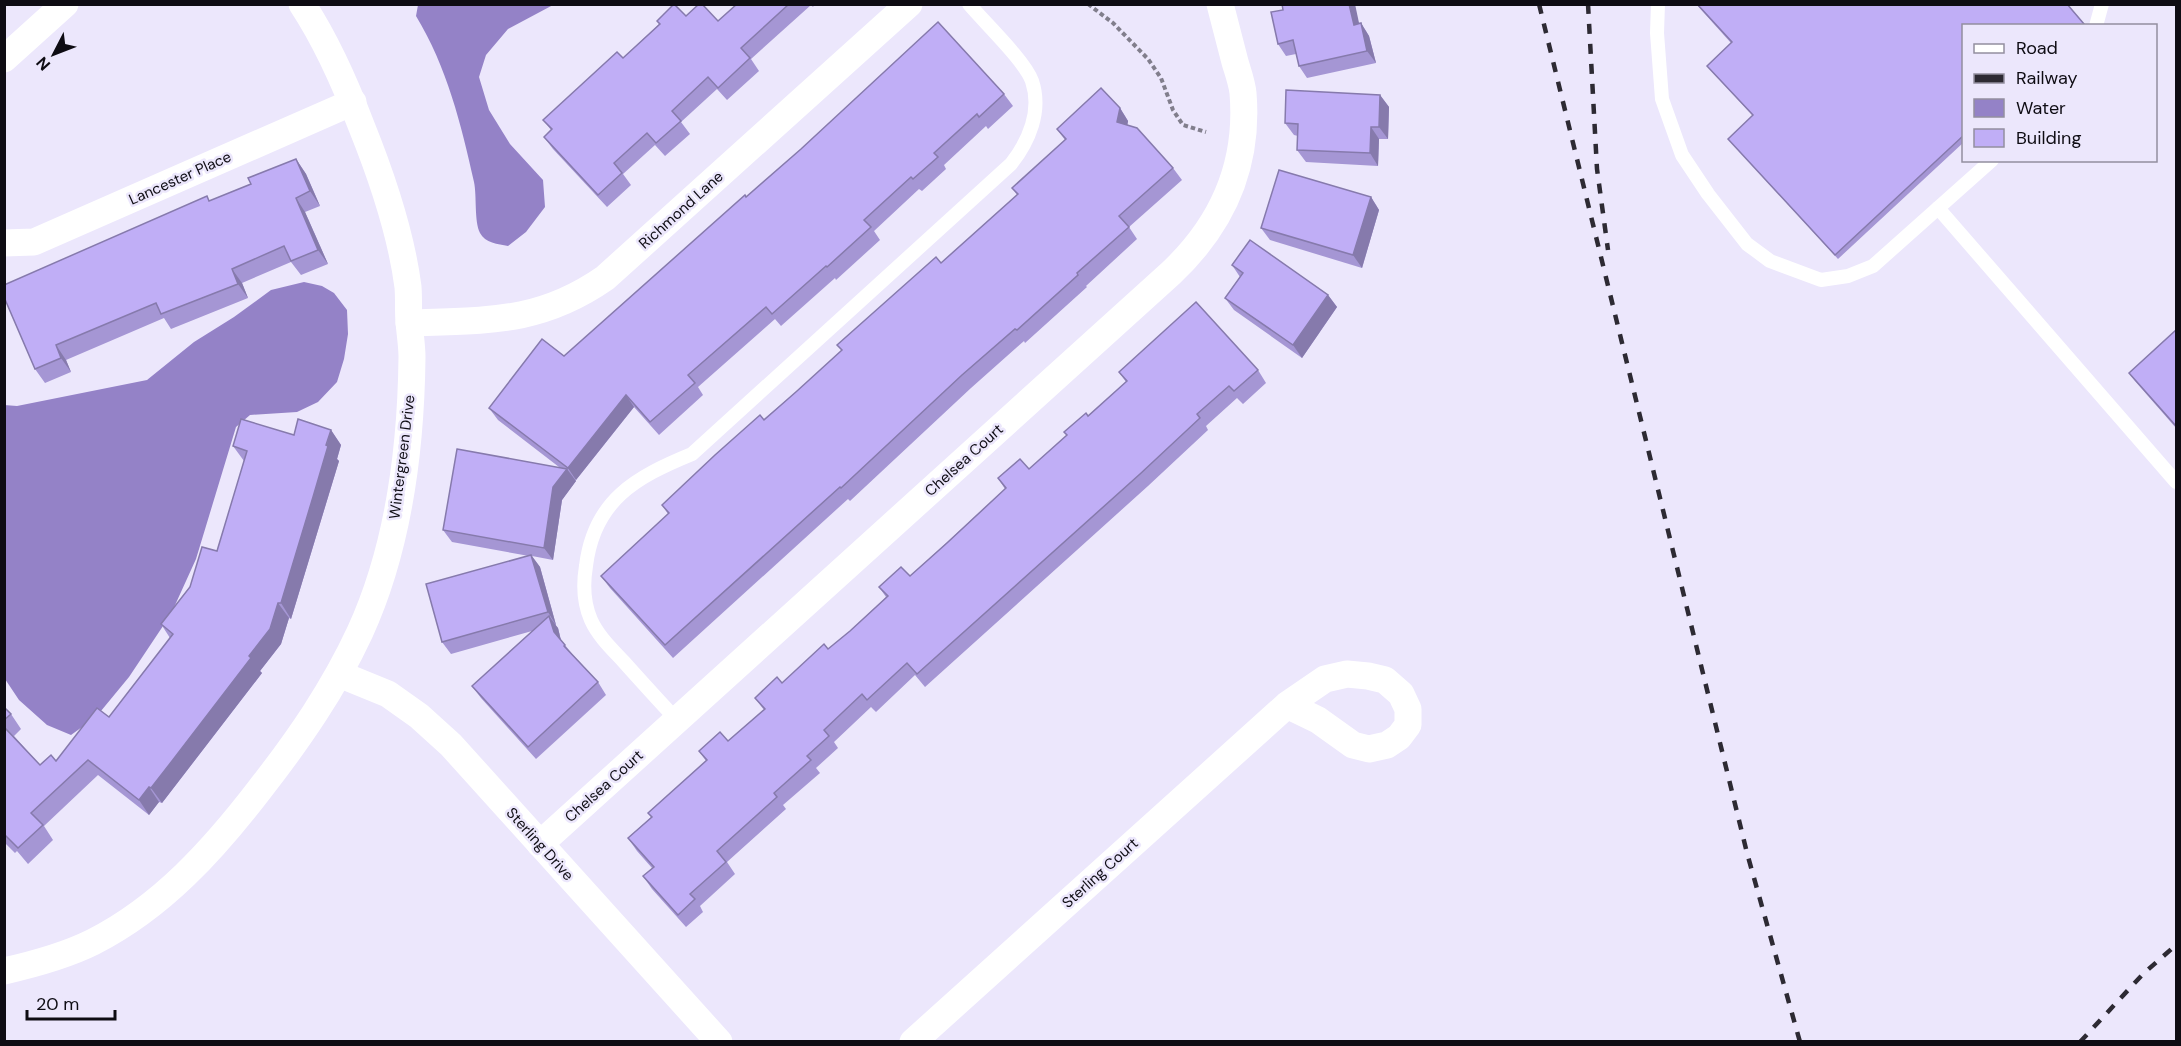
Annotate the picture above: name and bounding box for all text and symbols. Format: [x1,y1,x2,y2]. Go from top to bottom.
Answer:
north arrow [24,24,84,84]
legend [1962,24,2157,162]
text: Road [2016,36,2058,60]
text: N [32,52,55,75]
text: Railway [2016,66,2078,90]
text: Water [2016,96,2066,120]
text: Building [2016,126,2081,150]
street label: Lancester Place [126,146,234,210]
street label: Richmond Lane [634,167,728,253]
street label: Wintergreen Drive [384,394,420,520]
street label: Chelsea Court [920,419,1008,501]
street label: Chelsea Court [560,745,648,827]
street label: Sterling Drive [502,803,578,885]
street label: Sterling Court [1058,833,1142,913]
scale bar [27,983,116,1021]
text: 20 m [36,992,79,1016]

